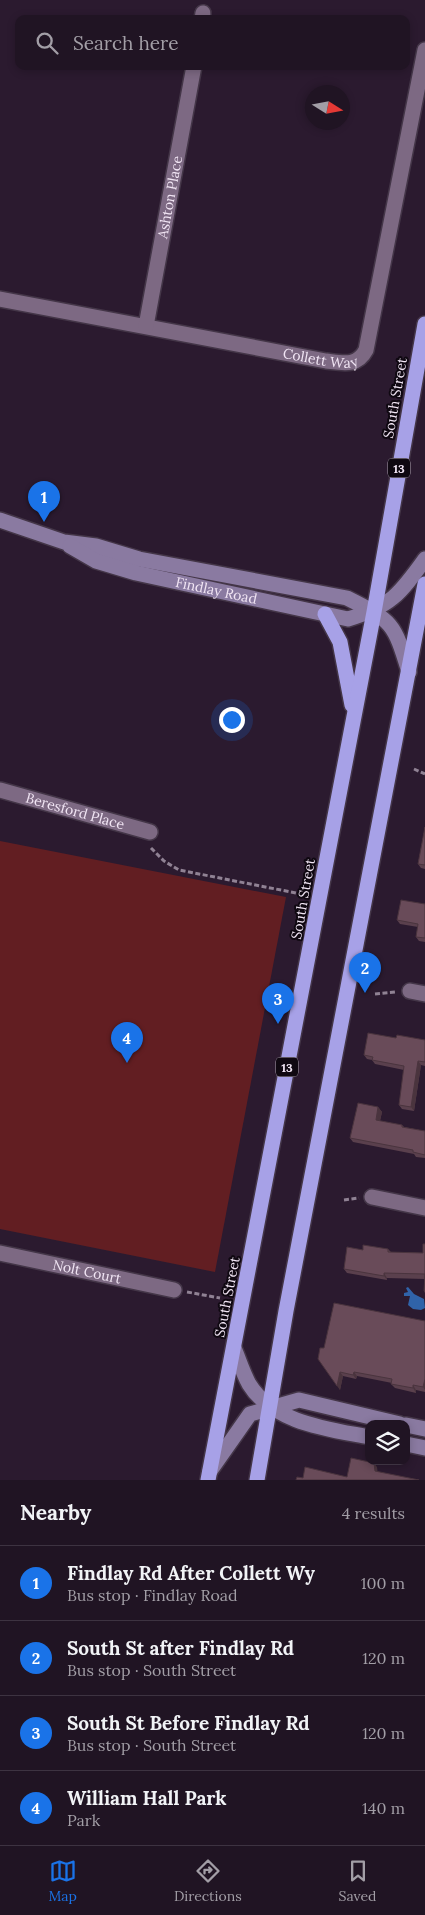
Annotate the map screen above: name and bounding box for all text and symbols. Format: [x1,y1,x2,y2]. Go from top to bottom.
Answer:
search box [15,15,410,70]
icon: search [33,29,61,57]
text: Search here [73,31,179,55]
north arrow [305,85,350,130]
street label: Ashton Place [153,154,186,241]
street label: Collett Way [281,344,361,372]
street label: South Street [379,356,411,440]
road number: 13 [388,458,410,478]
pin: 1 [28,481,60,522]
street label: Findlay Road [174,573,259,608]
your location [219,707,245,733]
street label: Beresford Place [24,789,127,834]
street label: South Street [287,857,319,941]
pin: 2 [349,952,381,993]
pin: 3 [262,983,294,1024]
pin: 4 [111,1022,143,1063]
road number: 13 [276,1058,298,1076]
street label: Nolt Court [51,1255,124,1288]
street label: South Street [210,1255,244,1339]
map controls [365,1420,410,1465]
button: layers [365,1420,410,1465]
text: Nearby [20,1499,91,1526]
text: 4 results [342,1503,405,1523]
text: Findlay Rd After Collett Wy [67,1561,315,1585]
text: 1 [33,1573,39,1593]
text: 100 m [361,1573,405,1593]
text: Bus stop · Findlay Road [67,1585,238,1605]
text: South St after Findlay Rd [67,1636,294,1660]
text: 2 [32,1648,40,1668]
text: 120 m [362,1648,405,1668]
text: Bus stop · South Street [67,1660,236,1680]
text: South St Before Findlay Rd [67,1711,310,1735]
text: 3 [32,1723,40,1743]
text: 120 m [362,1723,405,1743]
text: Bus stop · South Street [67,1735,236,1755]
text: William Hall Park [67,1786,227,1810]
text: 4 [32,1798,40,1818]
text: 140 m [362,1798,405,1818]
text: Park [67,1810,100,1830]
tab: Map [48,1857,77,1905]
tab: Directions [174,1857,242,1905]
tab: Saved [339,1857,377,1905]

